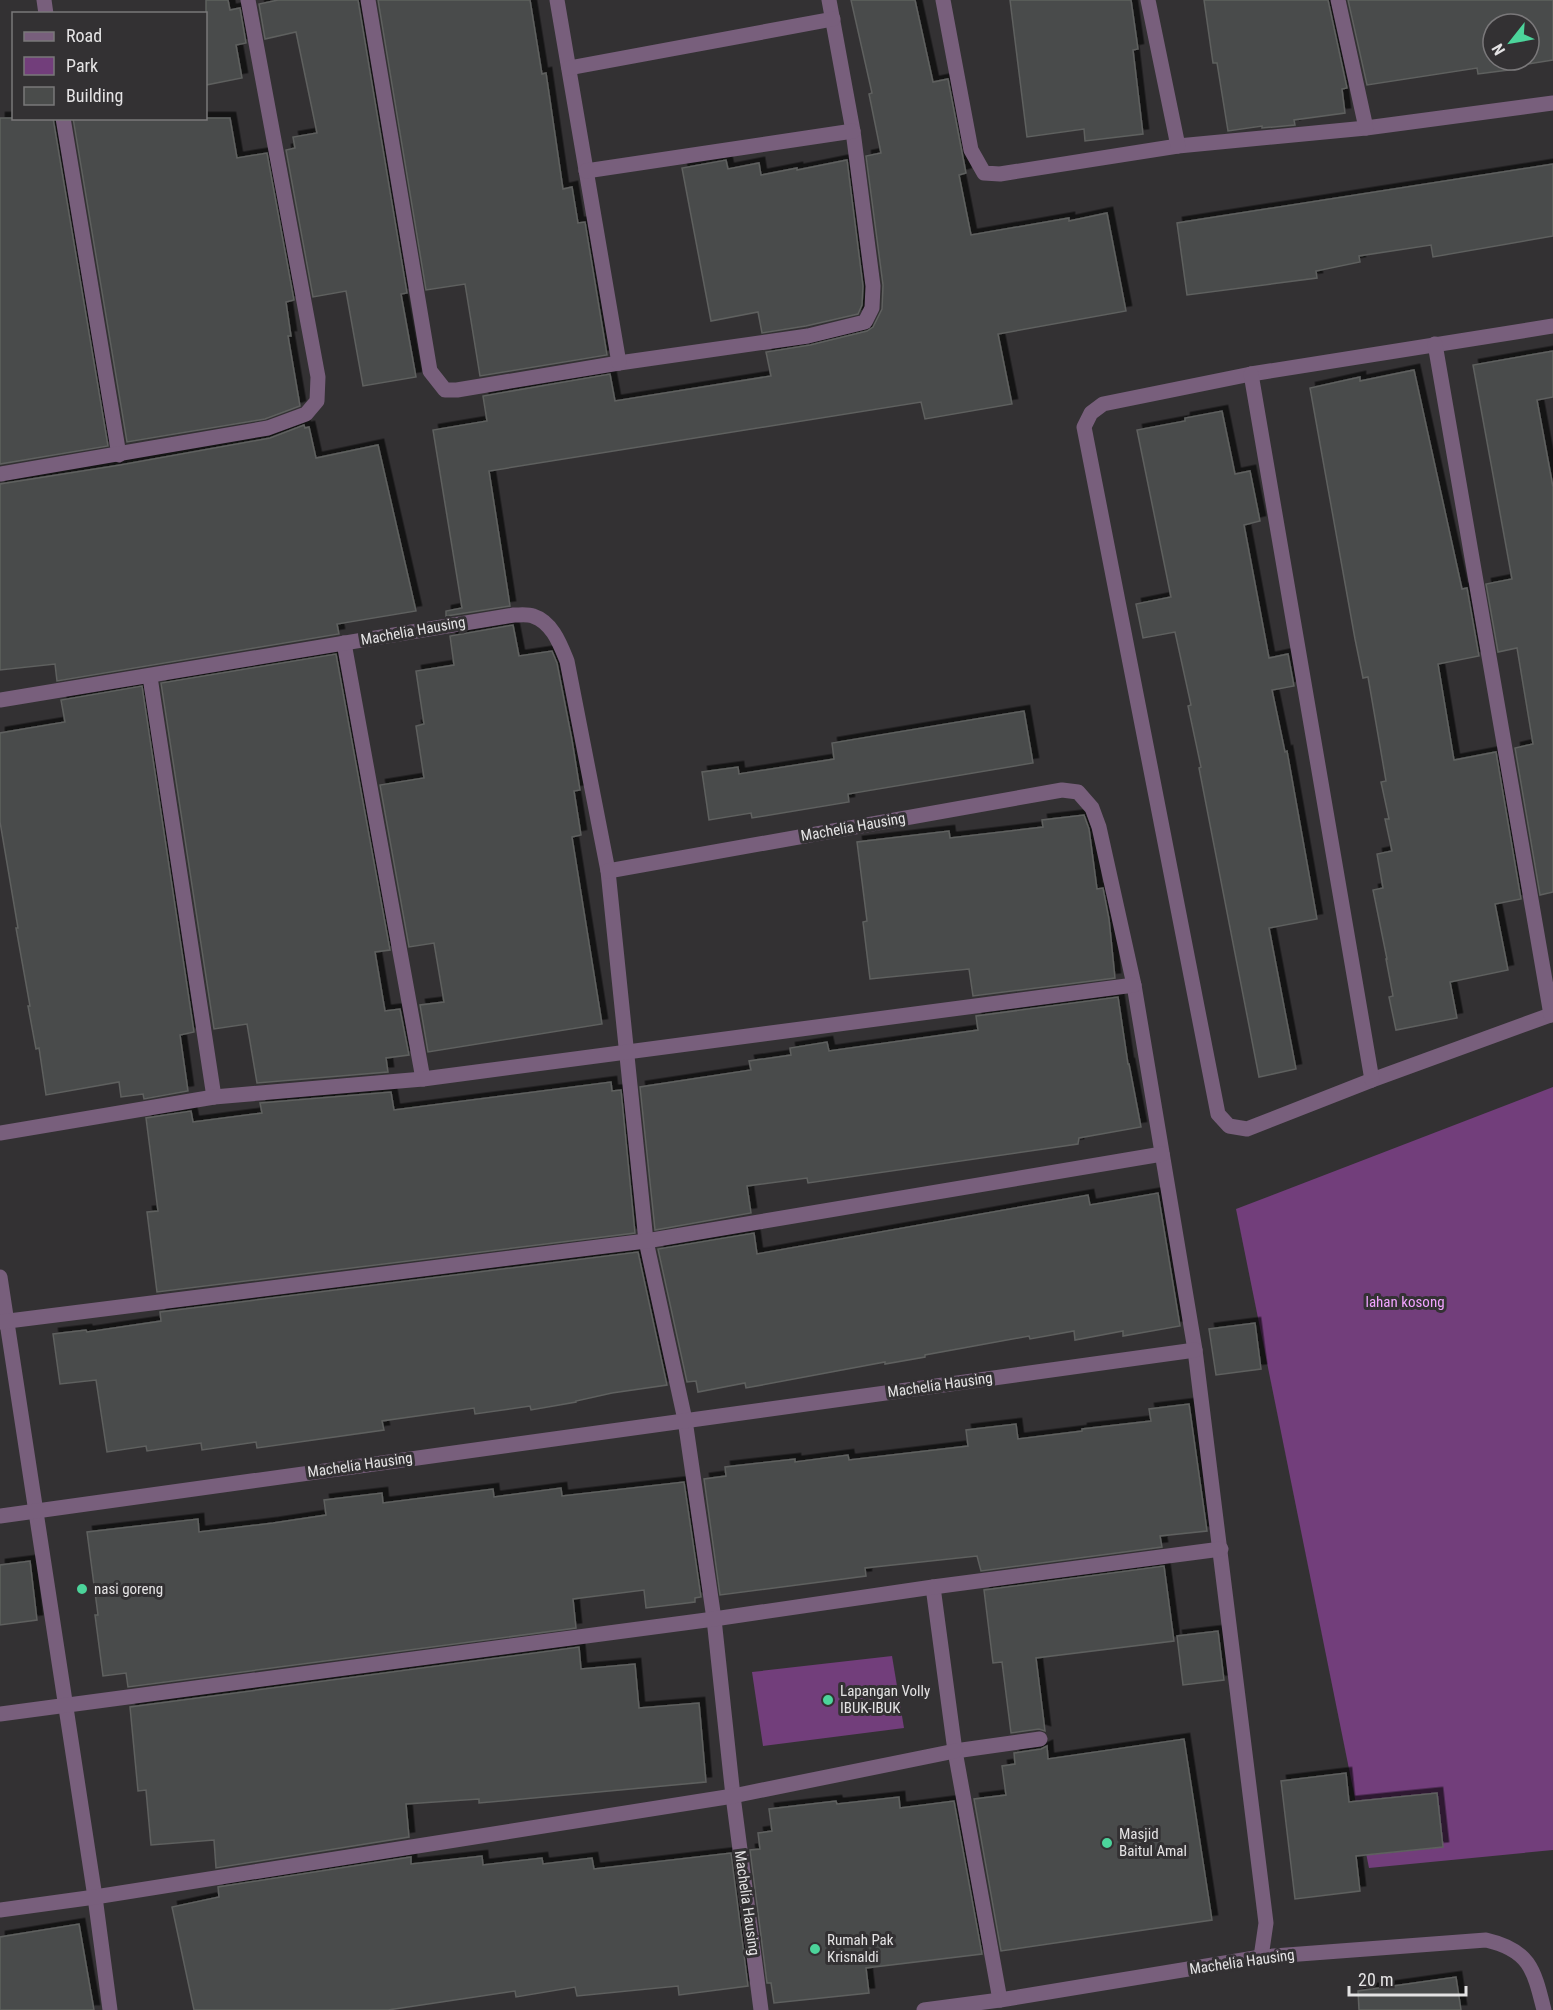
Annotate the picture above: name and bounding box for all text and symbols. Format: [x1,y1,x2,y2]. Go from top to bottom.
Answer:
legend [12,12,207,120]
north arrow [1481,12,1541,72]
text: Road [66,25,102,46]
text: N [1488,40,1509,59]
text: Park [66,55,98,76]
text: Building [66,85,123,106]
street label: Machelia Hausing [359,613,467,649]
street label: Machelia Hausing [799,809,907,845]
park label: lahan kosong [1365,1293,1445,1311]
street label: Machelia Hausing [886,1369,994,1401]
street label: Machelia Hausing [306,1449,414,1481]
place label: nasi goreng [94,1580,163,1598]
marker: nasi goreng [75,1582,89,1596]
place label: Lapangan Volly IBUK-IBUK [840,1682,930,1717]
marker: Lapangan Volly IBUK-IBUK [821,1693,835,1707]
place label: Masjid Baitul Amal [1119,1825,1187,1860]
marker: Masjid Baitul Amal [1100,1836,1114,1850]
street label: Machelia Hausing [731,1849,763,1957]
place label: Rumah Pak Krisnaldi [827,1931,894,1966]
marker: Rumah Pak Krisnaldi [808,1942,822,1956]
street label: Machelia Hausing [1188,1946,1296,1978]
scale bar [1349,1959,1466,1997]
text: 20 m [1358,1969,1393,1990]

